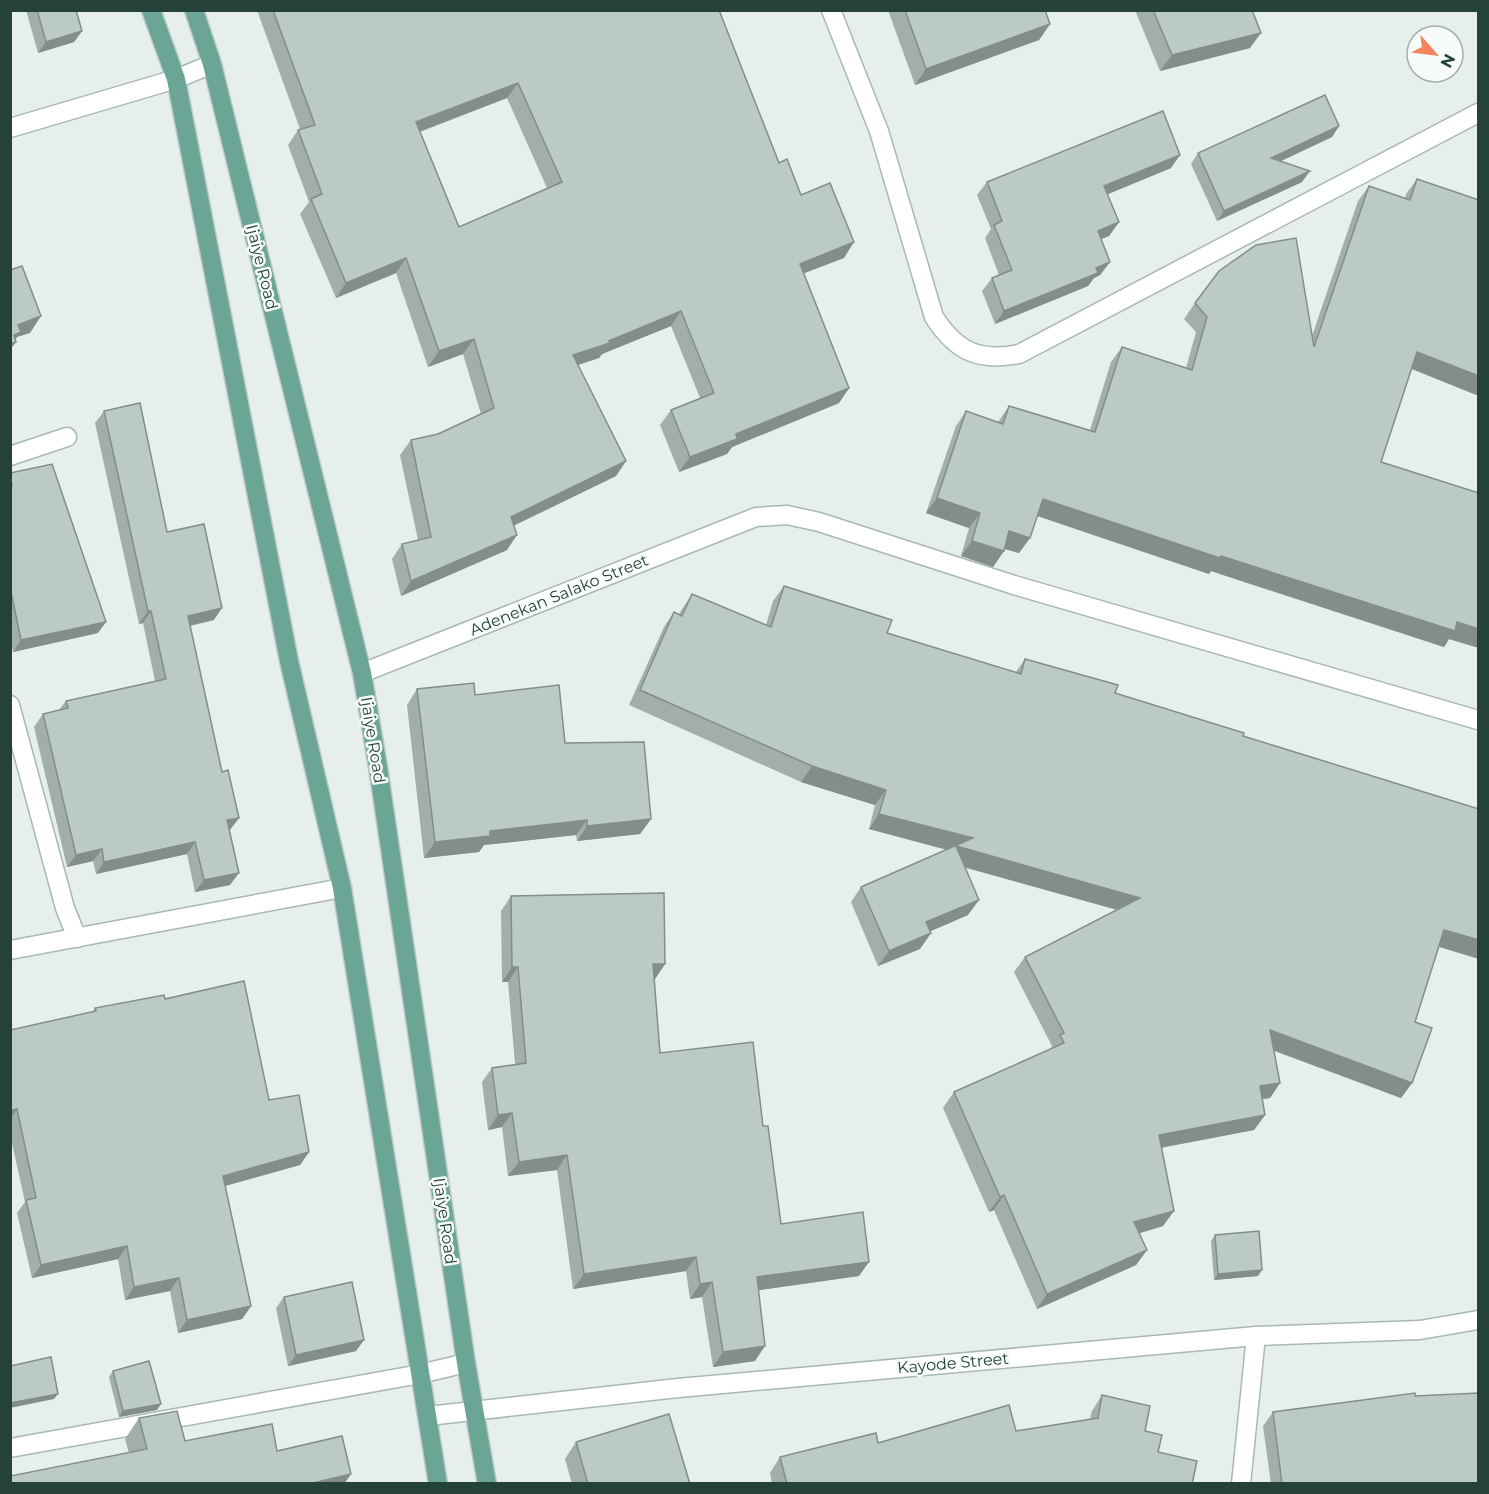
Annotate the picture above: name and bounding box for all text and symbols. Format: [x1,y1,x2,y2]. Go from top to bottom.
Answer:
north arrow [1405,24,1465,84]
text: N [1436,51,1459,71]
street label: Ijaiye Road [242,222,282,312]
street label: Adenekan Salako Street [467,550,652,640]
street label: Ijaiye Road [357,695,389,785]
street label: Ijaiye Road [430,1176,460,1266]
street label: Kayode Street [896,1349,1010,1377]

